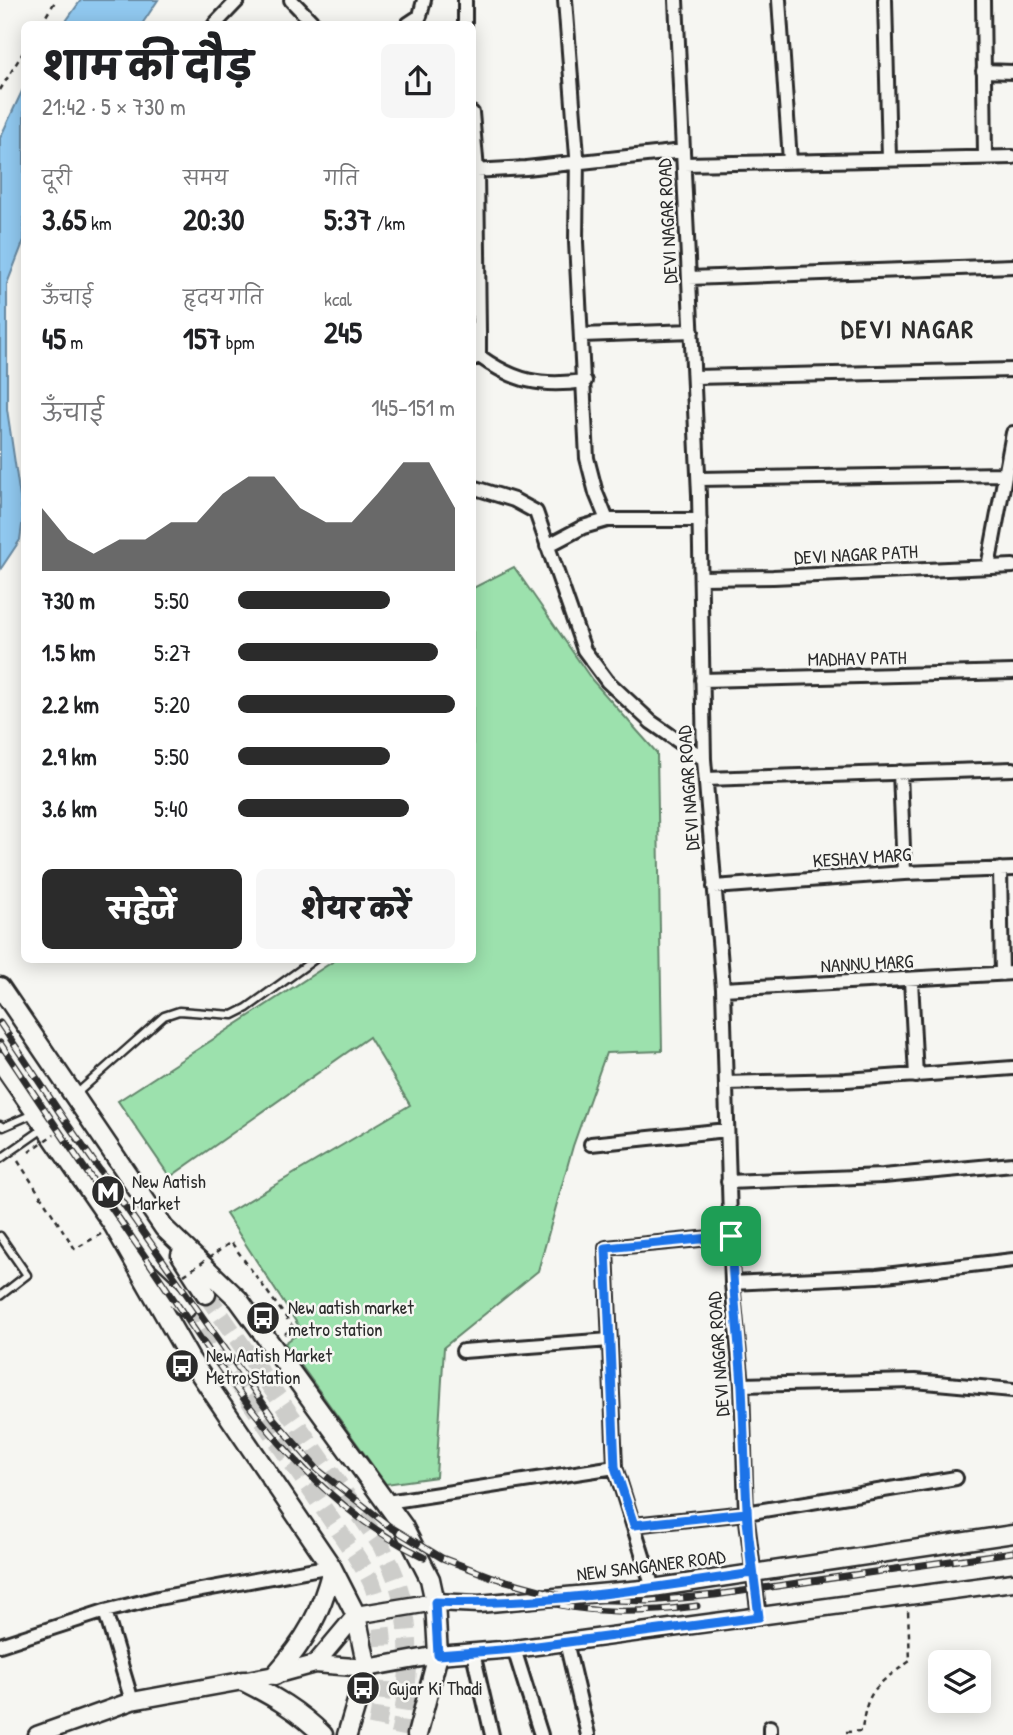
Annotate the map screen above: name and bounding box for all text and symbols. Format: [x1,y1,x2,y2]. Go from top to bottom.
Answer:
text: शाम की दौड़ [42,39,253,91]
button: share [381,44,455,118]
text: 21:42 · 5 × 730 m [42,91,186,122]
street label: DEVI NAGAR ROAD [651,158,683,284]
text: दूरी [42,165,72,191]
text: समय [183,165,228,191]
text: गति [324,165,359,191]
text: 3.65 [42,199,87,239]
text: 20:30 [183,199,244,239]
text: 5:37 [324,199,372,239]
text: km [87,210,112,236]
text: /km [372,210,405,236]
text: ऊँचाई [42,284,93,310]
text: हृदय गति [183,284,263,310]
text: kcal [324,286,352,312]
district label: DEVI NAGAR [841,311,975,346]
text: 245 [324,312,362,352]
text: 45 [42,318,66,358]
text: 157 [183,318,221,358]
text: m [66,329,83,355]
text: bpm [221,329,255,355]
text: 145–151 m [371,392,455,423]
text: ऊँचाई [42,397,104,428]
street label: DEVI NAGAR PATH [793,538,919,570]
text: 730 m [42,585,95,616]
text: 5:50 [154,585,189,616]
text: 1.5 km [42,637,95,668]
text: 5:27 [154,637,191,668]
street label: MADHAV PATH [807,644,907,672]
text: 2.2 km [42,689,99,720]
text: 5:20 [154,689,190,720]
street label: DEVI NAGAR ROAD [671,725,705,851]
text: 2.9 km [42,741,97,772]
text: 5:50 [154,741,189,772]
text: 3.6 km [42,793,97,824]
text: 5:40 [154,793,188,824]
street label: KESHAV MARG [812,841,912,873]
button: सहेजें [42,869,242,949]
button: शेयर करें [256,869,455,949]
street label: NANNU MARG [820,948,914,978]
place label: New Aatish Market [132,1168,206,1216]
metro station icon: New Aatish Market [89,1173,127,1211]
pin [701,1206,761,1266]
icon: arrive [712,1217,750,1255]
street label: DEVI NAGAR ROAD [701,1291,735,1417]
place label: New aatish market metro station [288,1294,414,1342]
bus stop icon: New aatish market metro station [244,1299,282,1337]
place label: New Aatish Market Metro Station [206,1342,333,1390]
bus stop icon: New Aatish Market Metro Station [163,1347,201,1385]
street label: NEW SANGANER ROAD [575,1543,727,1587]
map controls [928,1650,991,1713]
button: layers [928,1650,991,1713]
bus stop icon: Gujar Ki Thadi [344,1669,382,1707]
place label: Gujar Ki Thadi [388,1675,483,1701]

